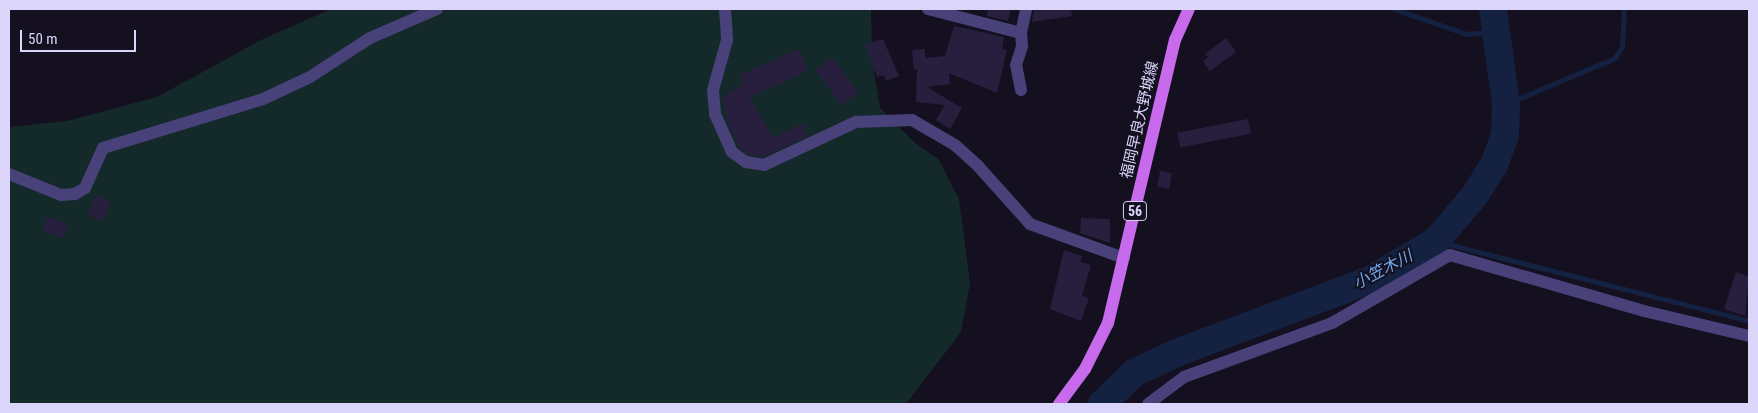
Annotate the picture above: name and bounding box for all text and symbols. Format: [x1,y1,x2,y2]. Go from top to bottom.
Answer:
scale bar [22,20,139,52]
text: 50 m [28,30,58,48]
street label: 福岡早良大野城線 [1118,60,1162,180]
road number: 56 [1122,200,1148,222]
water label: 小笠木川 [1350,247,1416,293]

